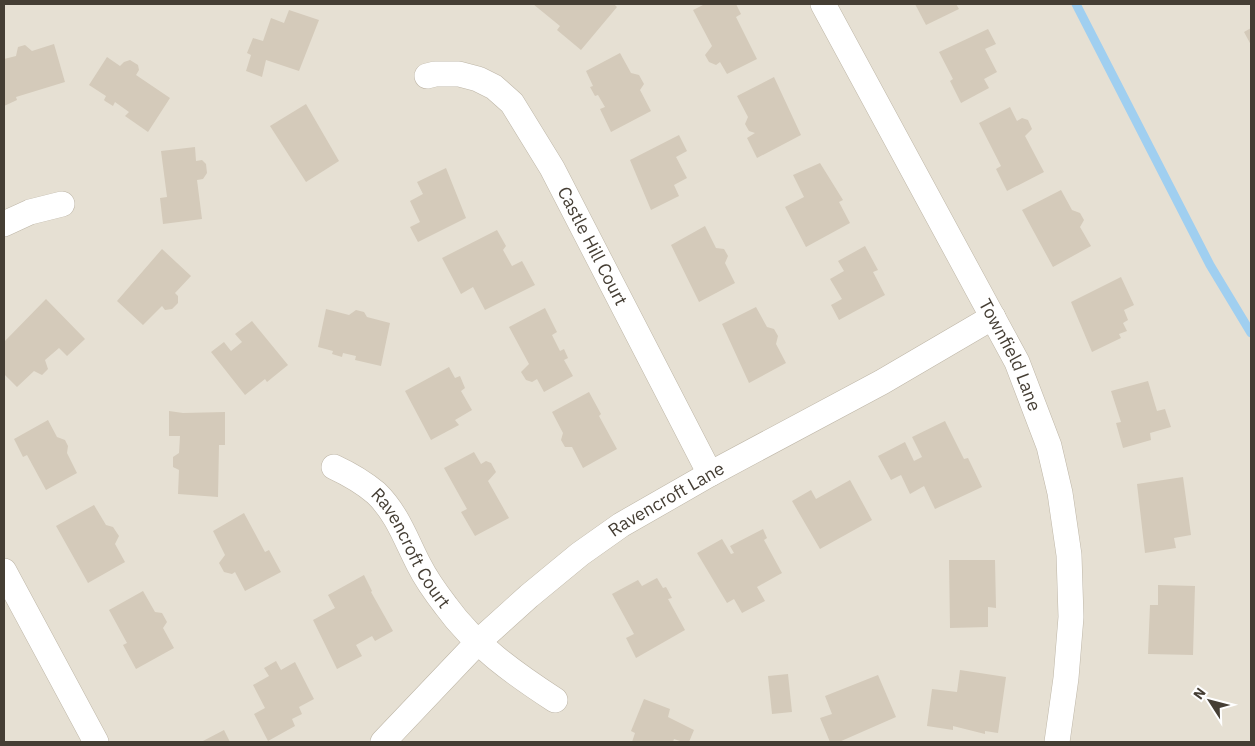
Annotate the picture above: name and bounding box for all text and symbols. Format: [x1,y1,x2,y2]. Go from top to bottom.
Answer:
street label: Castle Hill Court [553,183,633,309]
street label: Townfield Lane [974,295,1047,414]
street label: Ravencroft Lane [603,456,728,542]
street label: Ravencroft Court [366,483,456,613]
north arrow [1185,676,1235,726]
text: N [1189,684,1210,703]

